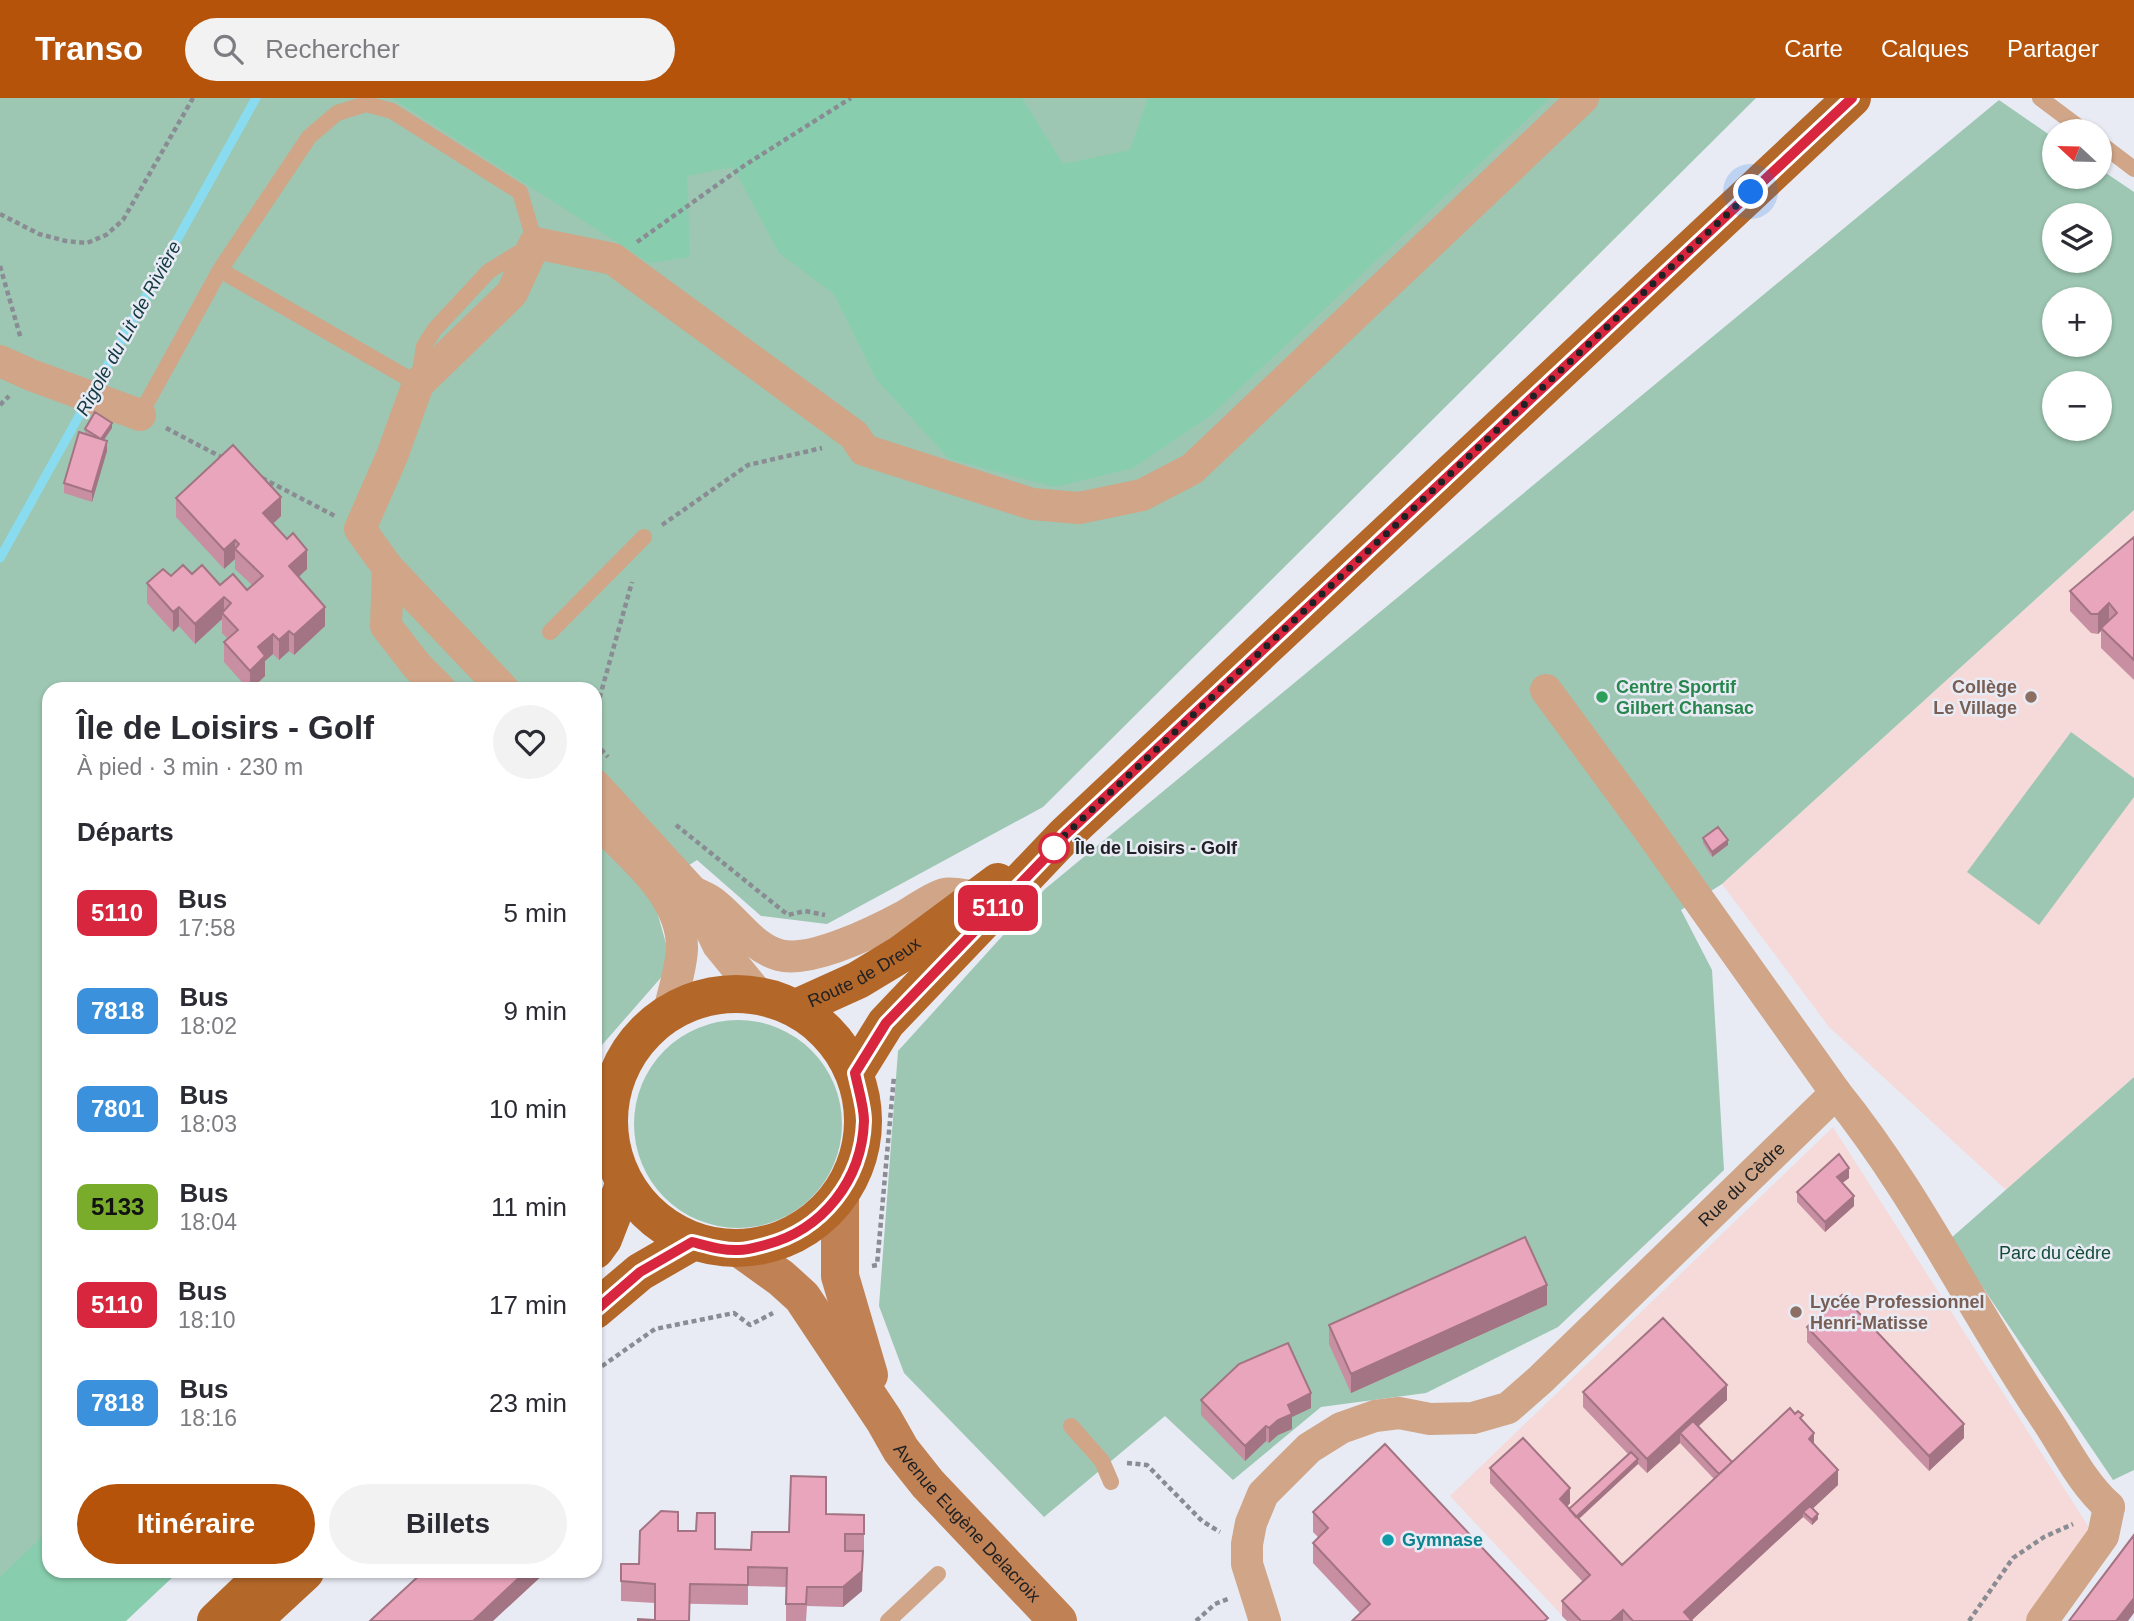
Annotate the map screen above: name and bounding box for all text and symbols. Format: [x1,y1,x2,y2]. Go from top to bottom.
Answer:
search box [185,18,675,81]
text: Transo [35,30,143,67]
icon: search [209,30,247,68]
text: Rechercher [265,34,400,64]
text: Carte [1784,35,1843,62]
text: Calques [1881,35,1969,62]
text: Partager [2007,35,2099,62]
north arrow [2042,119,2112,189]
map controls [2042,119,2112,441]
your location [1733,174,1768,209]
button: layers [2042,203,2112,273]
water label: Rigole du Lit de Rivière [72,237,185,419]
button: + [2042,287,2112,357]
button: − [2042,371,2112,441]
place label: Centre Sportif Gilbert Chansac [1616,677,1754,718]
place label: Collège Le Village [1933,677,2017,718]
marker: Centre Sportif Gilbert Chansac [1594,689,1610,705]
marker: Collège Le Village [2023,689,2039,705]
button: heart [493,705,567,779]
text: Île de Loisirs - Golf [77,709,374,746]
text: À pied · 3 min · 230 m [77,754,303,780]
text: Départs [77,817,174,847]
marker: Île de Loisirs - Golf [1039,833,1069,863]
place label: Île de Loisirs - Golf [1074,837,1238,858]
text: Bus [178,884,227,914]
line badge: 5110 [949,885,1047,931]
text: 5110 [972,894,1024,921]
text: 5 min [503,898,567,928]
text: 5110 [91,899,143,926]
text: 17:58 [178,915,236,941]
street label: Route de Dreux [805,933,924,1011]
text: Bus [179,982,229,1012]
text: 9 min [503,996,567,1026]
text: 7818 [91,997,144,1024]
text: 18:02 [179,1013,237,1039]
text: Bus [179,1080,229,1110]
text: 10 min [489,1094,567,1124]
text: 7801 [91,1095,144,1122]
text: 18:03 [179,1111,237,1137]
street label: Rue du Cèdre [1694,1138,1789,1231]
text: Bus [179,1178,229,1208]
text: 11 min [491,1192,567,1222]
text: 5133 [91,1193,144,1220]
text: 18:04 [179,1209,237,1235]
park label: Parc du cèdre [1999,1243,2111,1263]
text: Bus [178,1276,227,1306]
text: 17 min [489,1290,567,1320]
text: 5110 [91,1291,143,1318]
place label: Lycée Professionnel Henri-Matisse [1810,1292,1984,1333]
marker: Lycée Professionnel Henri-Matisse [1788,1304,1804,1320]
text: 18:10 [178,1307,236,1333]
text: Bus [179,1374,229,1404]
text: 23 min [489,1388,567,1418]
text: 7818 [91,1389,144,1416]
text: 18:16 [179,1405,237,1431]
street label: Avenue Eugène Delacroix [890,1439,1045,1606]
button: Itinéraire [77,1484,315,1564]
button: Billets [329,1484,567,1564]
place label: Gymnase [1402,1530,1483,1550]
marker: Gymnase [1380,1532,1396,1548]

